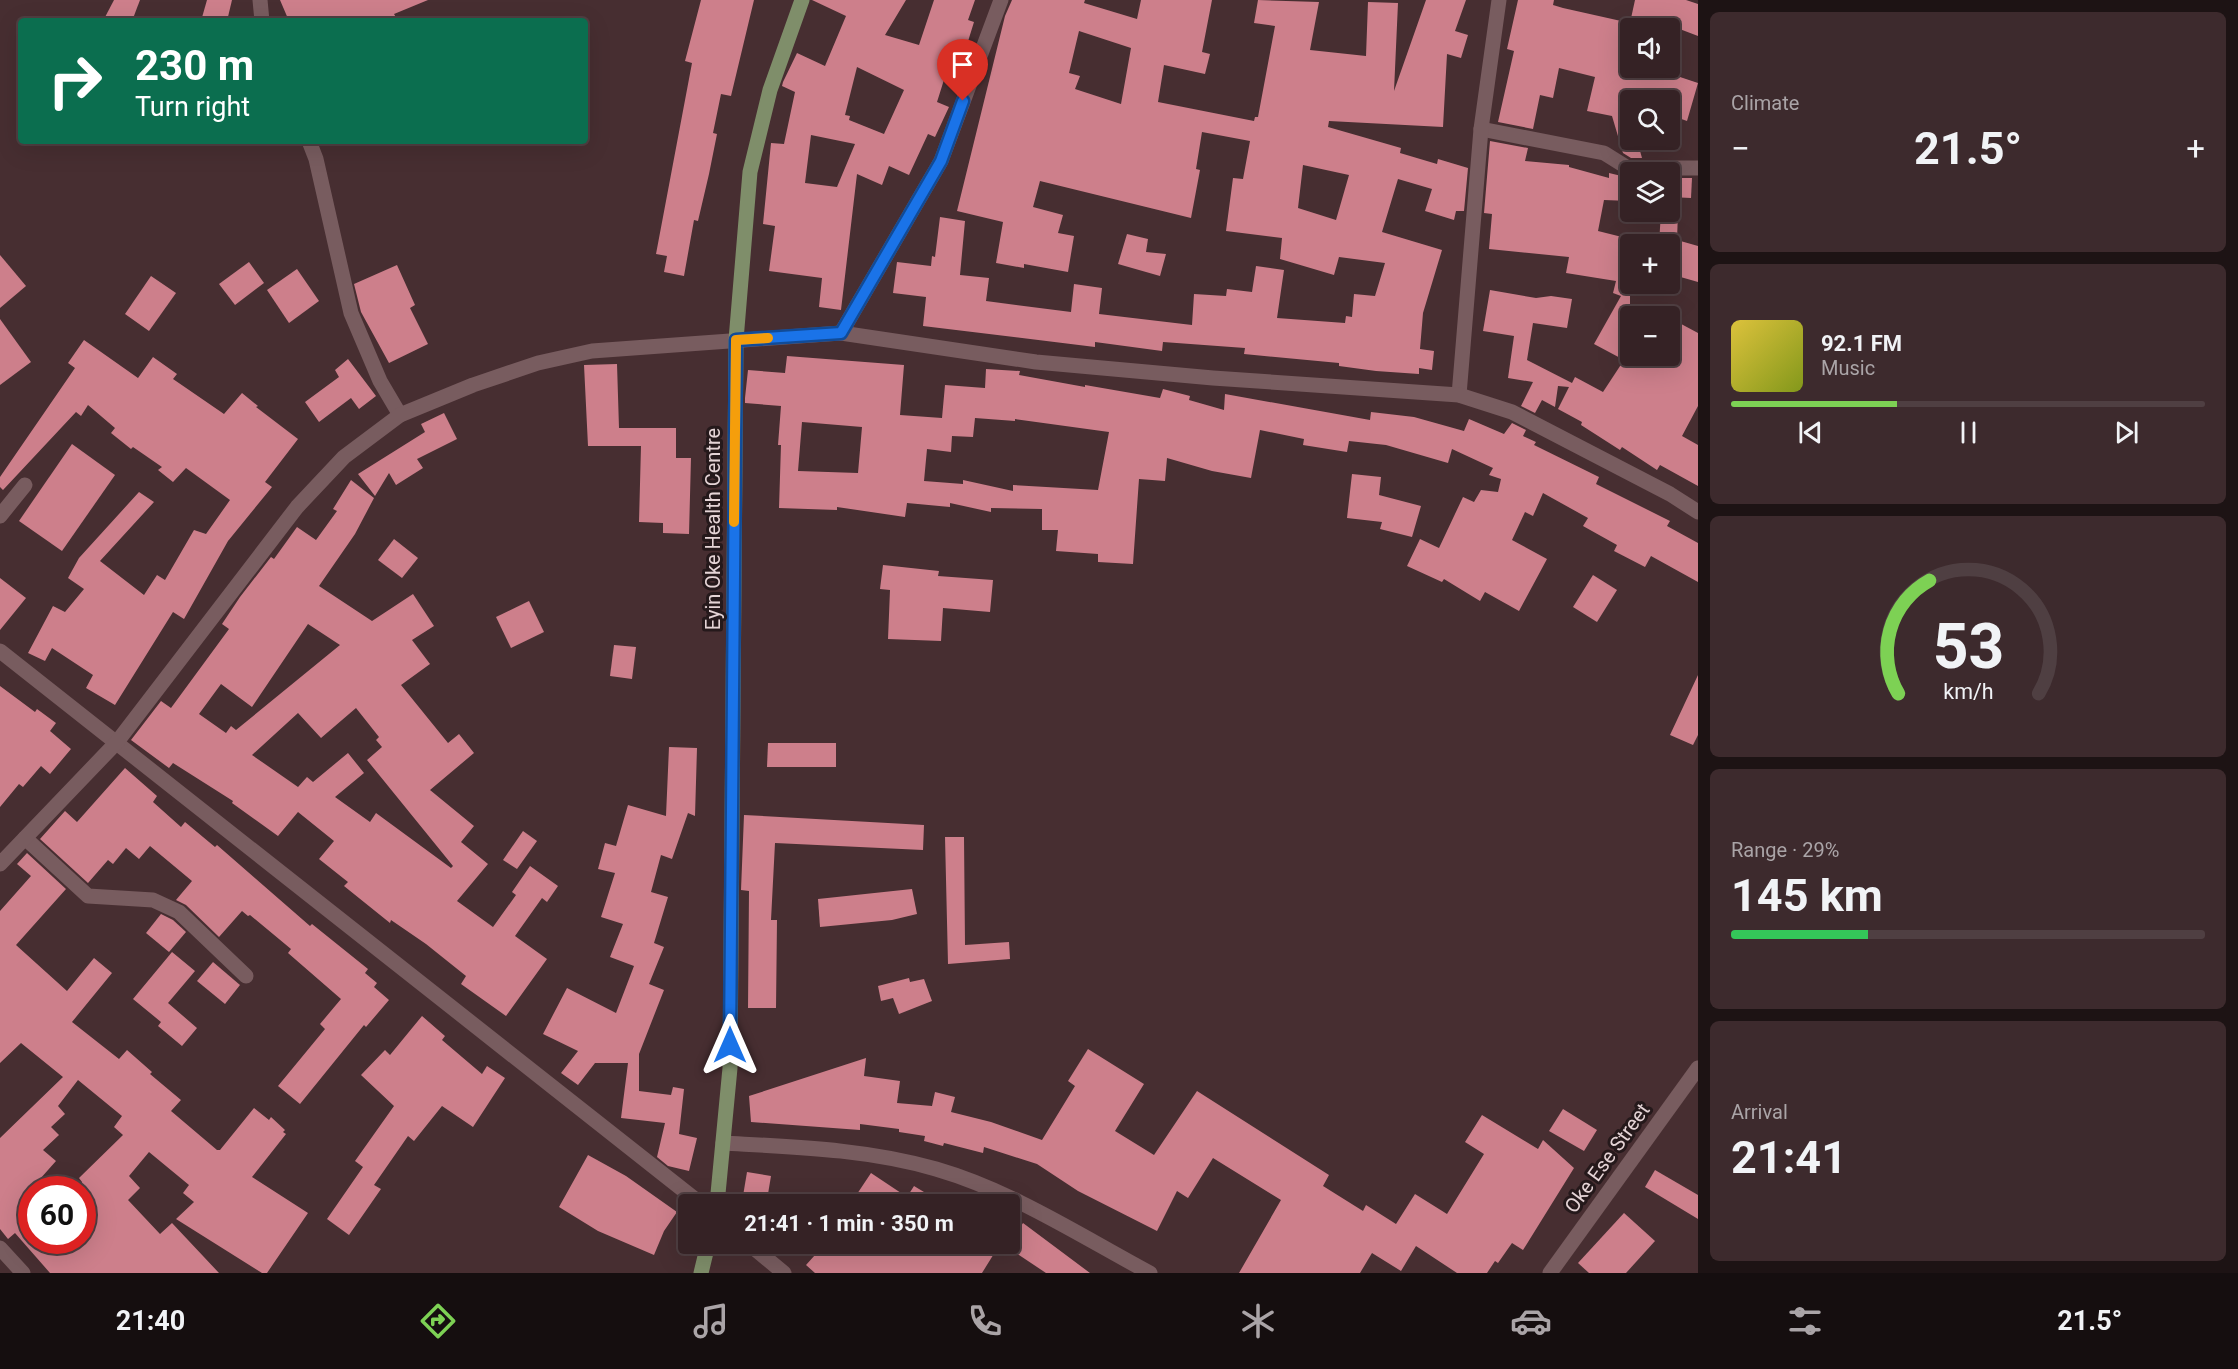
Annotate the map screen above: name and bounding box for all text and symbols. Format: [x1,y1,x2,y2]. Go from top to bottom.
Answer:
map controls [1620,18,1680,366]
button: sound [1620,18,1680,78]
pin [937,39,988,101]
text: 230 m [135,41,254,90]
icon: right [36,42,114,120]
icon: arrive [946,48,979,81]
button: search [1620,90,1680,150]
text: Turn right [135,91,250,123]
text: Climate [1731,91,1799,115]
text: 21.5° [1914,122,2022,175]
text: − [1731,129,1750,168]
text: + [2186,129,2205,168]
button: layers [1620,162,1680,222]
button: + [1620,234,1680,294]
button: − [1620,306,1680,366]
text: 92.1 FM [1821,331,1902,356]
text: Music [1821,356,1875,380]
icon: previous [1794,416,1827,449]
icon: pause [1952,416,1985,449]
icon: next [2110,416,2143,449]
street label: Eyin Oke Health Centre [701,428,725,630]
text: 53 [1932,610,2004,683]
text: km/h [1943,679,1993,704]
text: Range · 29% [1731,838,1839,862]
text: 145 km [1731,869,1883,922]
position arrow [698,1013,762,1077]
street label: Oke Ese Street [1559,1099,1655,1217]
text: Arrival [1731,1100,1788,1124]
text: 21:41 [1731,1131,1847,1184]
speed limit sign: 60 [18,1176,96,1254]
text: 21:41 · 1 min · 350 m [744,1211,954,1236]
icon: directions [417,1300,459,1342]
icon: music [690,1300,732,1342]
icon: phone [964,1300,1006,1342]
icon: climate [1237,1300,1279,1342]
icon: car [1510,1300,1552,1342]
icon: filters [1784,1300,1826,1342]
text: 21:40 [116,1305,185,1337]
text: 21.5° [2057,1305,2122,1337]

